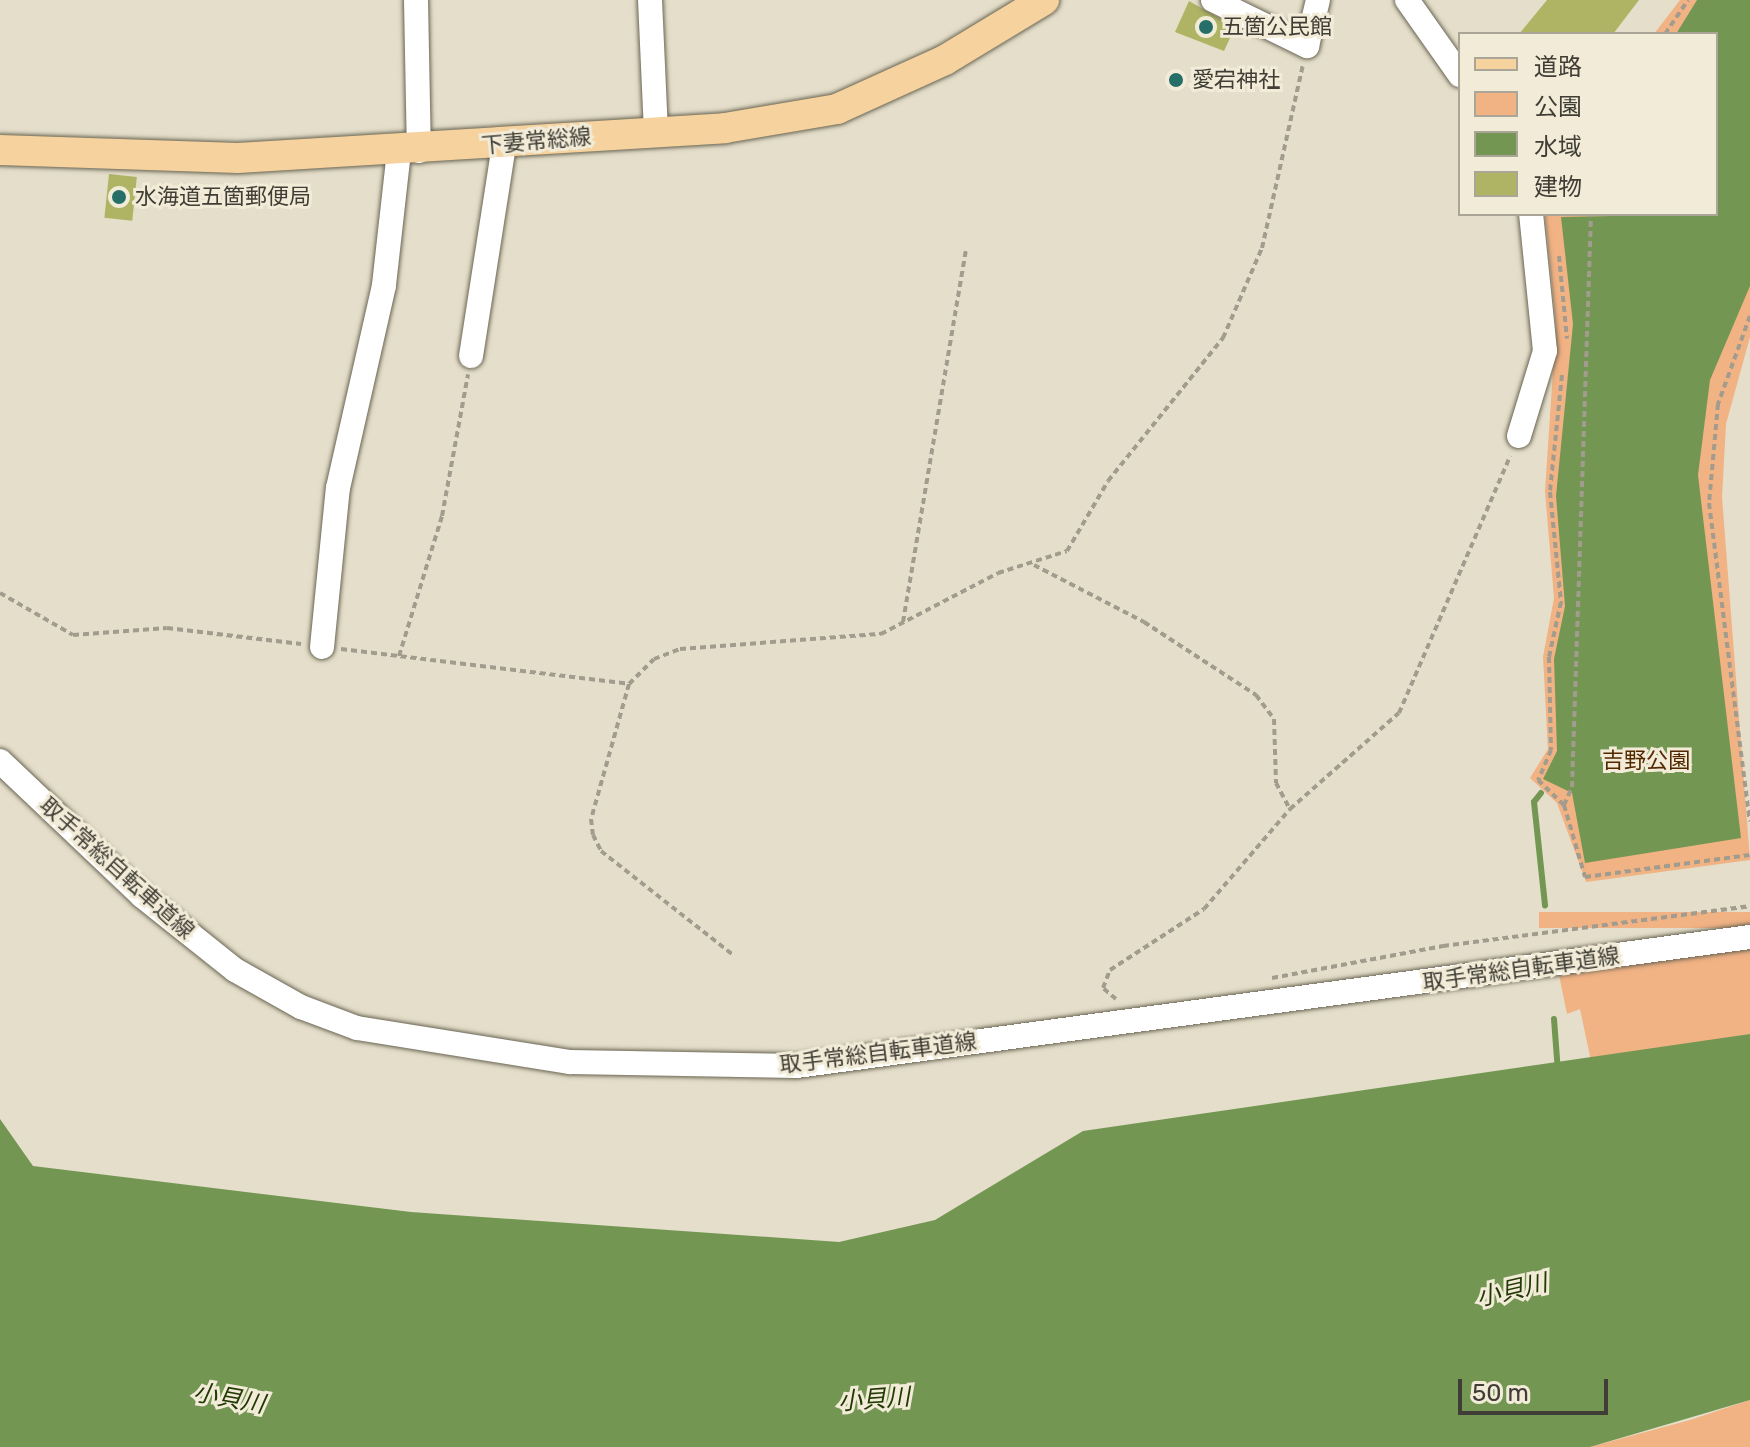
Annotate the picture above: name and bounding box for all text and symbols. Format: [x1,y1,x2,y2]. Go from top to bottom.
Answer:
place label: 五箇公民館 [1222,14,1332,40]
marker: 五箇公民館 [1197,18,1215,36]
legend [1458,32,1718,216]
text: 道路 [1534,53,1582,81]
place label: 愛宕神社 [1192,67,1280,93]
marker: 愛宕神社 [1167,71,1185,89]
text: 公園 [1534,93,1582,121]
street label: 下妻常総線 [480,123,592,159]
text: 水域 [1534,133,1582,161]
text: 建物 [1534,173,1582,201]
place label: 水海道五箇郵便局 [135,184,311,210]
marker: 水海道五箇郵便局 [110,188,128,206]
park label: 吉野公園 [1602,748,1690,774]
street label: 取手常総自転車道線 [35,792,199,944]
street label: 取手常総自転車道線 [1421,942,1621,996]
street label: 取手常総自転車道線 [778,1028,978,1078]
water label: 小貝川 [1474,1269,1550,1313]
scale bar [1462,1363,1612,1413]
water label: 小貝川 [191,1379,267,1419]
text: 50 m [1472,1379,1529,1407]
water label: 小貝川 [837,1383,911,1417]

